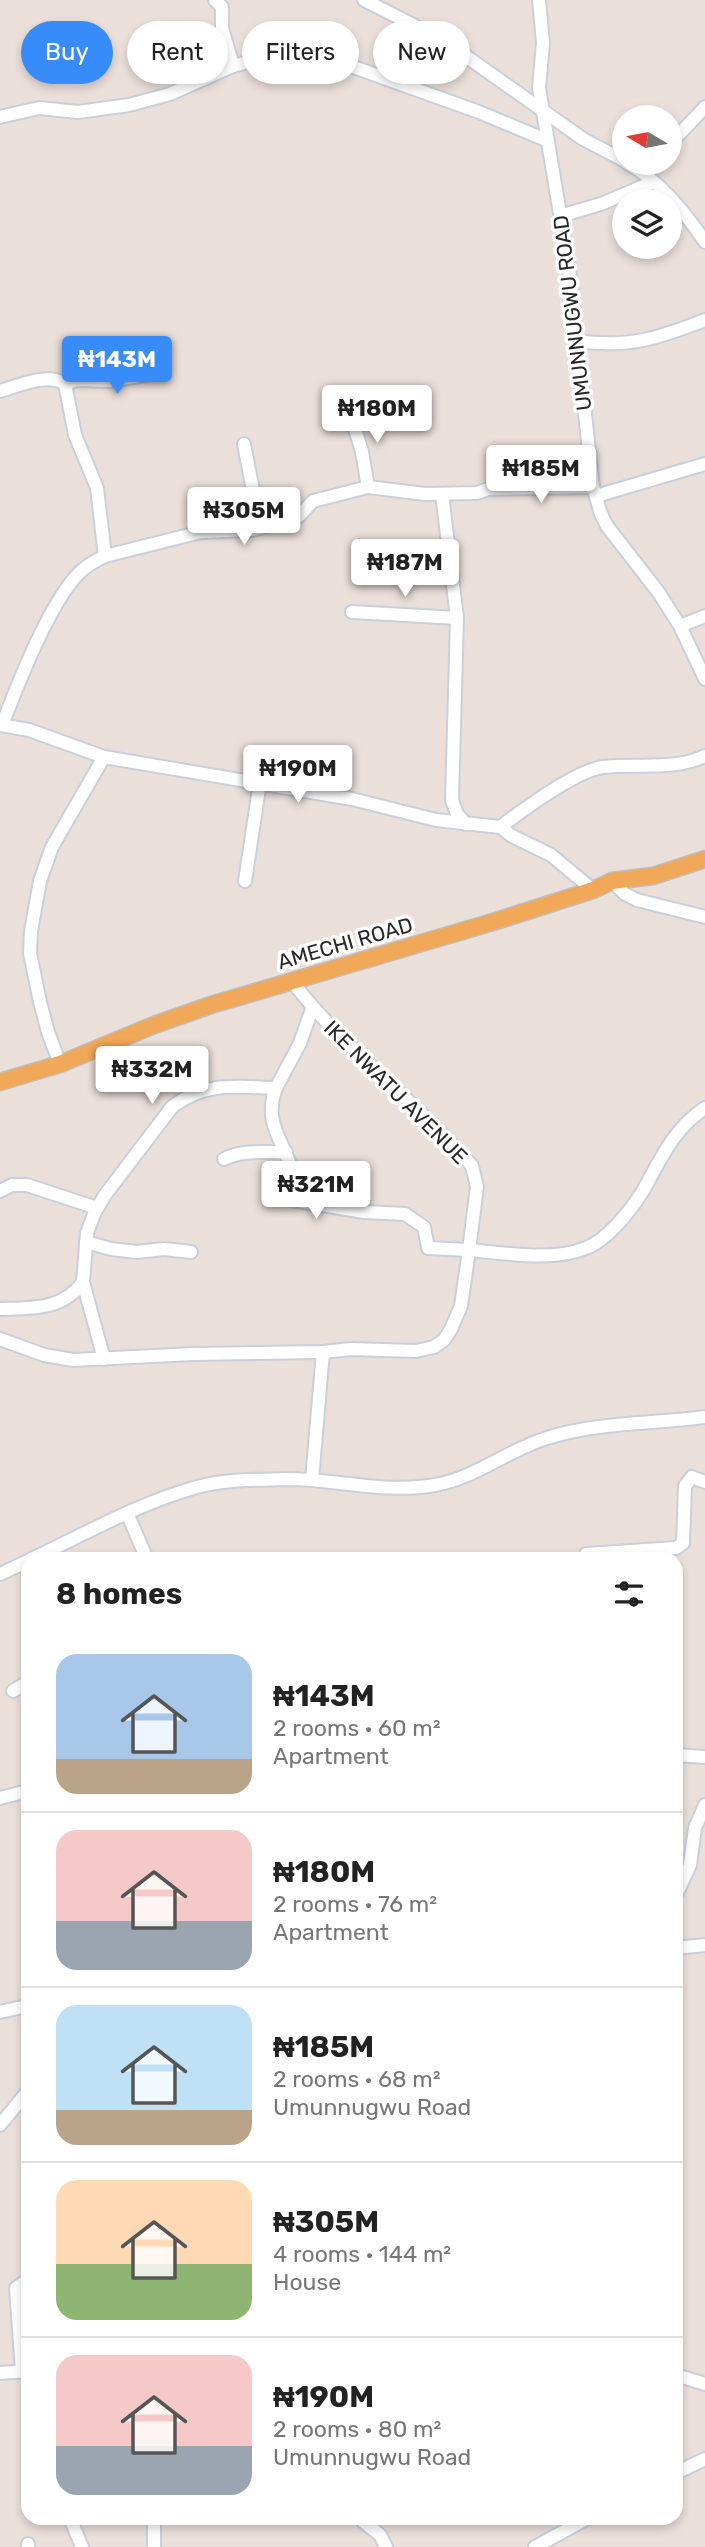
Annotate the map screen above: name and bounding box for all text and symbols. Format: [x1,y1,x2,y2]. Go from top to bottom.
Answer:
chip: Buy [21,21,113,84]
chip: Rent [127,21,228,84]
chip: Filters [242,21,359,84]
chip: New [373,21,470,84]
north arrow [612,105,682,175]
map controls [612,105,682,259]
button: layers [612,189,682,259]
street label: UMUNNUGWU ROAD [548,214,596,412]
pin: ₦143M [68,336,166,396]
text: ₦143M [78,345,156,373]
pin: ₦180M [328,386,426,445]
text: ₦180M [338,394,416,422]
pin: ₦185M [492,446,590,505]
text: ₦185M [502,454,580,482]
pin: ₦305M [195,488,293,547]
text: ₦305M [203,496,285,524]
pin: ₦187M [356,540,454,599]
text: ₦187M [367,548,443,576]
pin: ₦190M [249,746,347,805]
text: ₦190M [259,754,337,782]
street label: AMECHI ROAD [275,912,415,974]
street label: IKE NWATU AVENUE [319,1015,473,1169]
pin: ₦332M [103,1046,201,1106]
text: ₦332M [112,1055,192,1083]
pin: ₦321M [267,1162,365,1221]
text: ₦321M [277,1170,355,1198]
icon: filters [610,1575,648,1613]
text: 8 homes [56,1576,182,1612]
text: ₦143M [273,1678,375,1714]
icon: home [112,1682,196,1766]
text: 2 rooms · 60 m² [273,1714,441,1742]
text: Apartment [273,1742,389,1770]
text: ₦180M [273,1854,375,1890]
icon: home [112,1858,196,1942]
text: 2 rooms · 76 m² [273,1890,437,1918]
text: Apartment [273,1918,389,1946]
text: ₦185M [273,2029,374,2065]
icon: home [112,2033,196,2117]
text: 2 rooms · 68 m² [273,2065,441,2093]
text: Umunnugwu Road [273,2093,471,2121]
text: ₦305M [273,2204,379,2240]
icon: home [112,2208,196,2292]
text: 4 rooms · 144 m² [273,2240,451,2268]
text: House [273,2268,341,2296]
text: ₦190M [273,2379,374,2415]
icon: home [112,2383,196,2467]
text: 2 rooms · 80 m² [273,2415,441,2443]
text: Umunnugwu Road [273,2443,471,2471]

